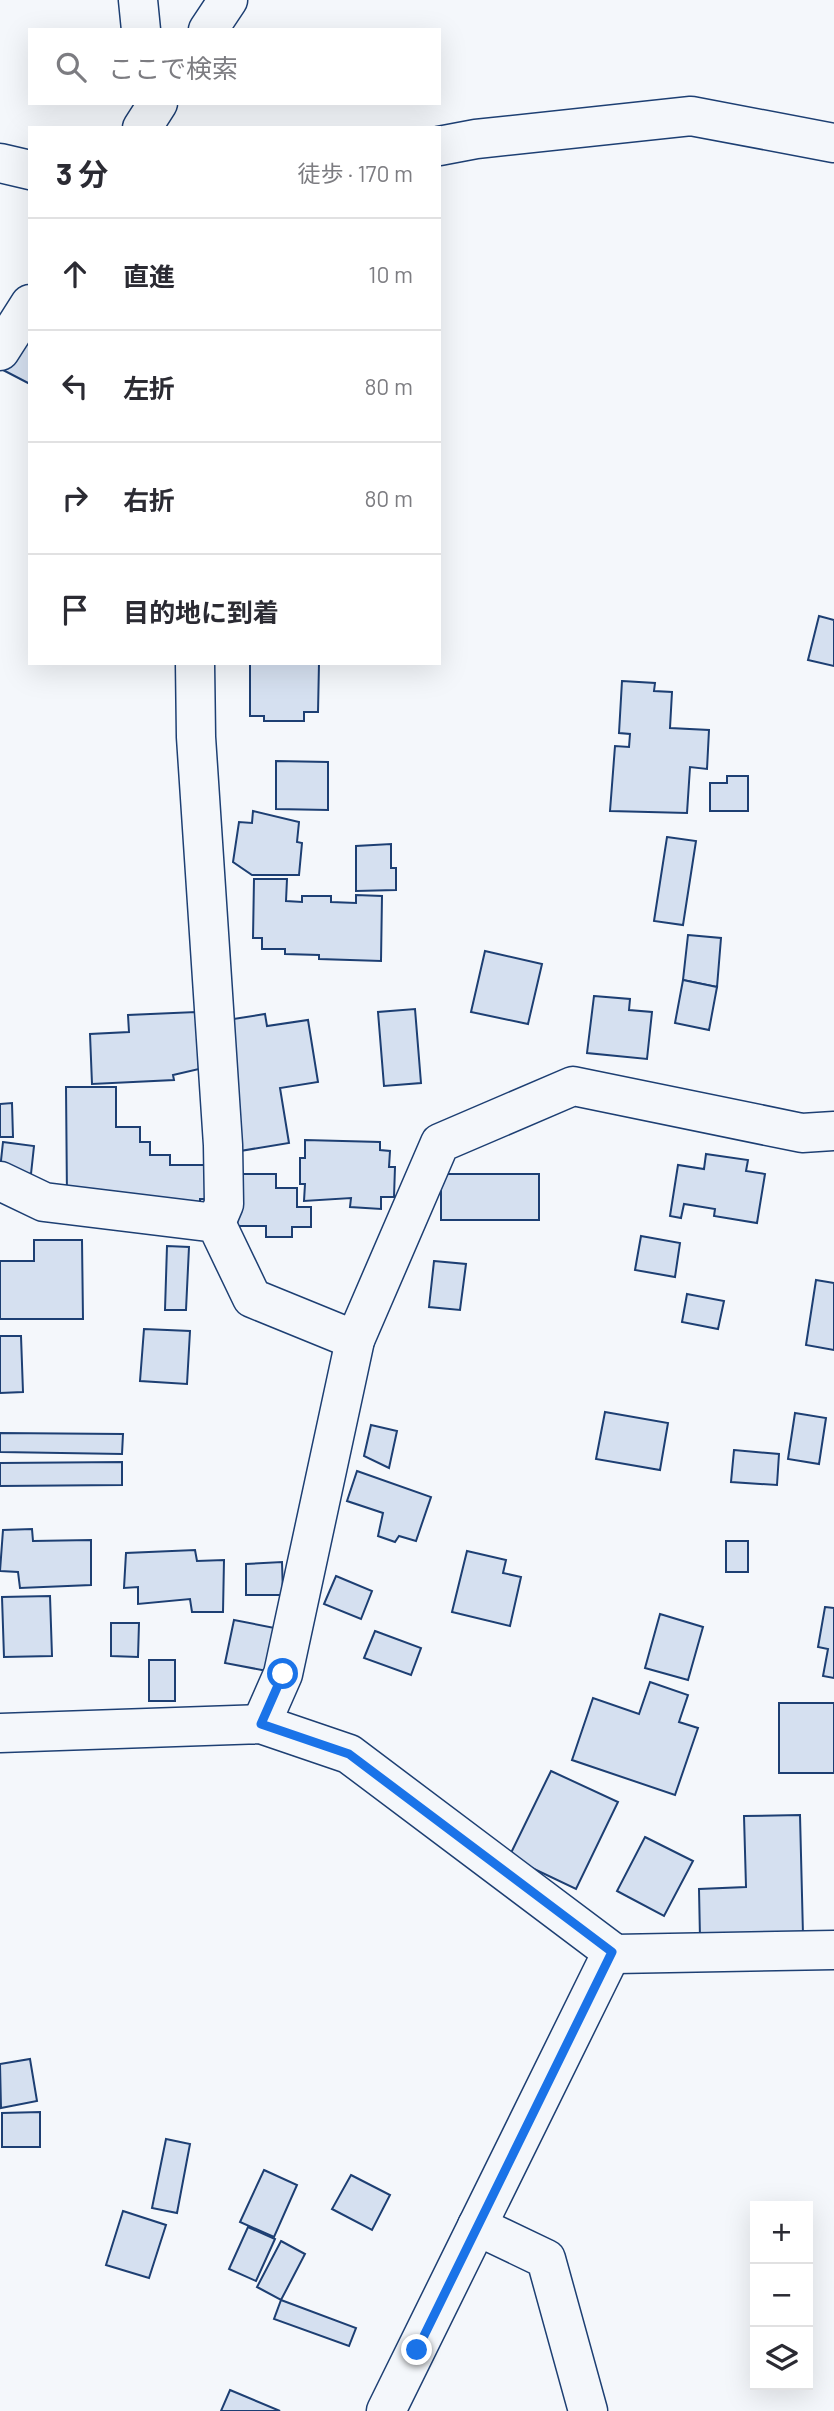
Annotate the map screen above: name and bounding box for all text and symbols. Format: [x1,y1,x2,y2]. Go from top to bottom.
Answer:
search box [28,28,441,105]
icon: search [52,48,90,86]
text: ここで検索 [108,52,238,83]
text: 3 分 [56,155,108,191]
text: 徒歩 · 170 m [297,159,413,187]
icon: ahead [56,255,94,293]
text: 直進 [123,260,175,291]
text: 10 m [368,260,413,288]
icon: left [56,367,94,405]
text: 左折 [123,372,175,403]
text: 80 m [364,372,413,400]
icon: right [56,479,94,517]
text: 右折 [123,484,175,515]
text: 80 m [364,484,413,512]
icon: arrive [56,591,94,629]
text: 目的地に到着 [123,596,279,627]
route start [267,1658,298,1689]
map controls [750,2201,813,2390]
button: + [750,2201,813,2264]
button: − [750,2264,813,2327]
button: layers [750,2327,813,2390]
route end [401,2334,432,2365]

